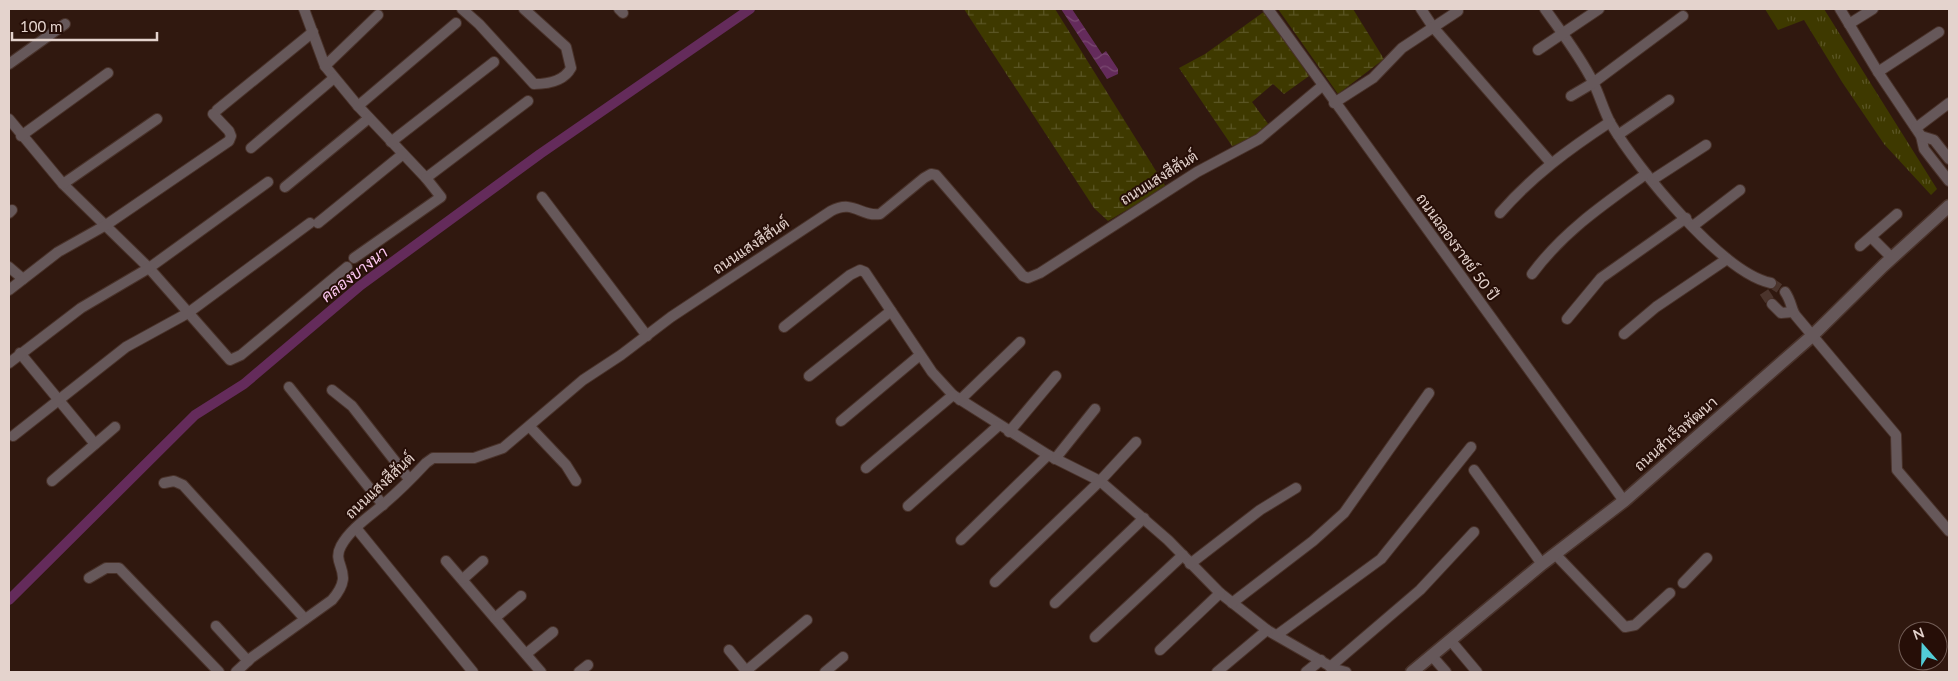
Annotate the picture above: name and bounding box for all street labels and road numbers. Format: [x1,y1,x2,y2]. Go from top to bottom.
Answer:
street label: ถนนแสงสีสันต์ [1116,146,1201,208]
street label: ถนนฉลองราชย์ 50 ปี [1413,189,1503,303]
street label: ถนนแสงสีสันต์ [709,213,792,277]
street label: ถนนสำเร็จพัฒนา [1629,392,1721,474]
street label: ถนนแสงสีสันต์ [341,449,418,522]

